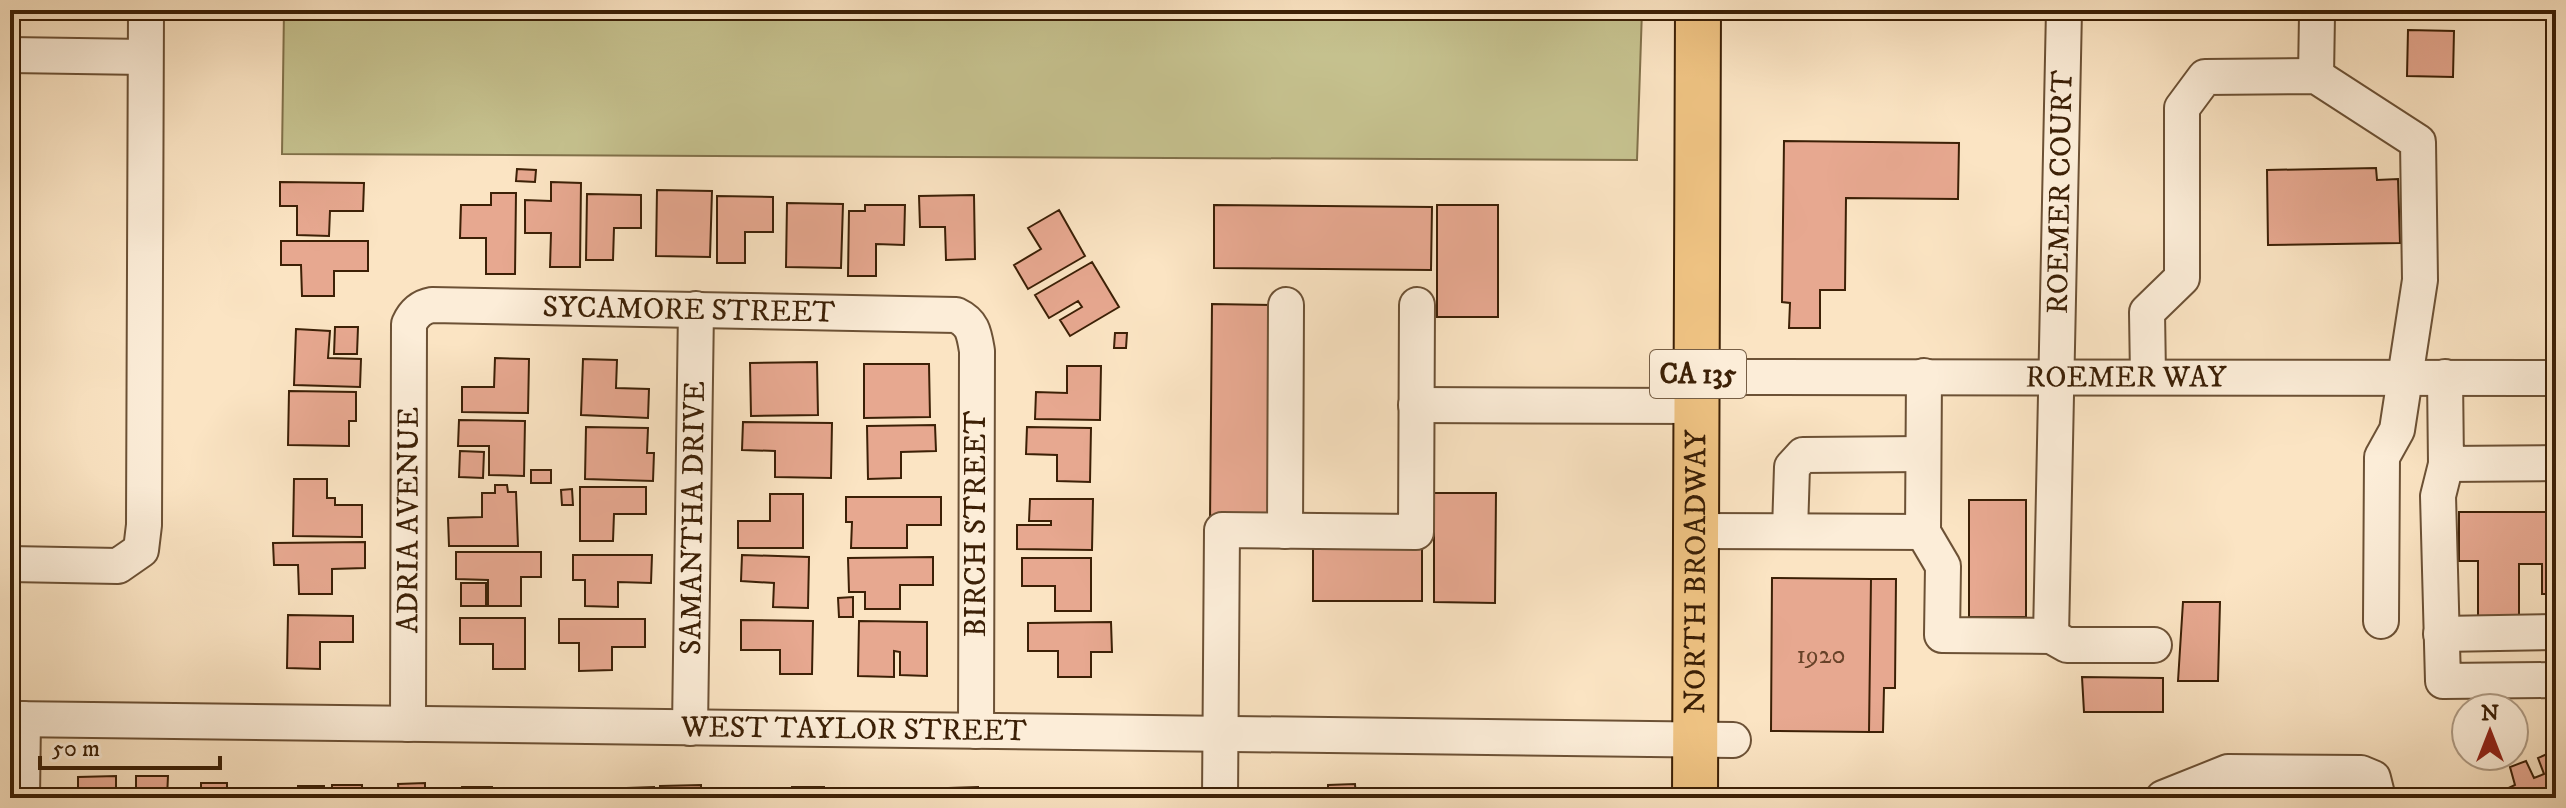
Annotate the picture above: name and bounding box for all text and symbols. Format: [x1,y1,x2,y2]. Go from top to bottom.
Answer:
street label: ROEMER COURT [2039,70,2081,314]
street label: SYCAMORE STREET [542,289,836,331]
road number: CA 135 [1650,350,1746,398]
street label: ROEMER WAY [2025,359,2228,396]
street label: SAMANTHA DRIVE [673,381,713,655]
street label: ADRIA AVENUE [390,407,427,633]
street label: BIRCH STREET [958,411,995,637]
street label: NORTH BROADWAY [1677,429,1715,714]
house number: 1920 [1796,639,1846,672]
north arrow [2450,692,2530,772]
text: N [2481,700,2499,727]
street label: WEST TAYLOR STREET [680,709,1027,750]
scale bar [40,720,220,770]
text: 50 m [52,734,100,764]

